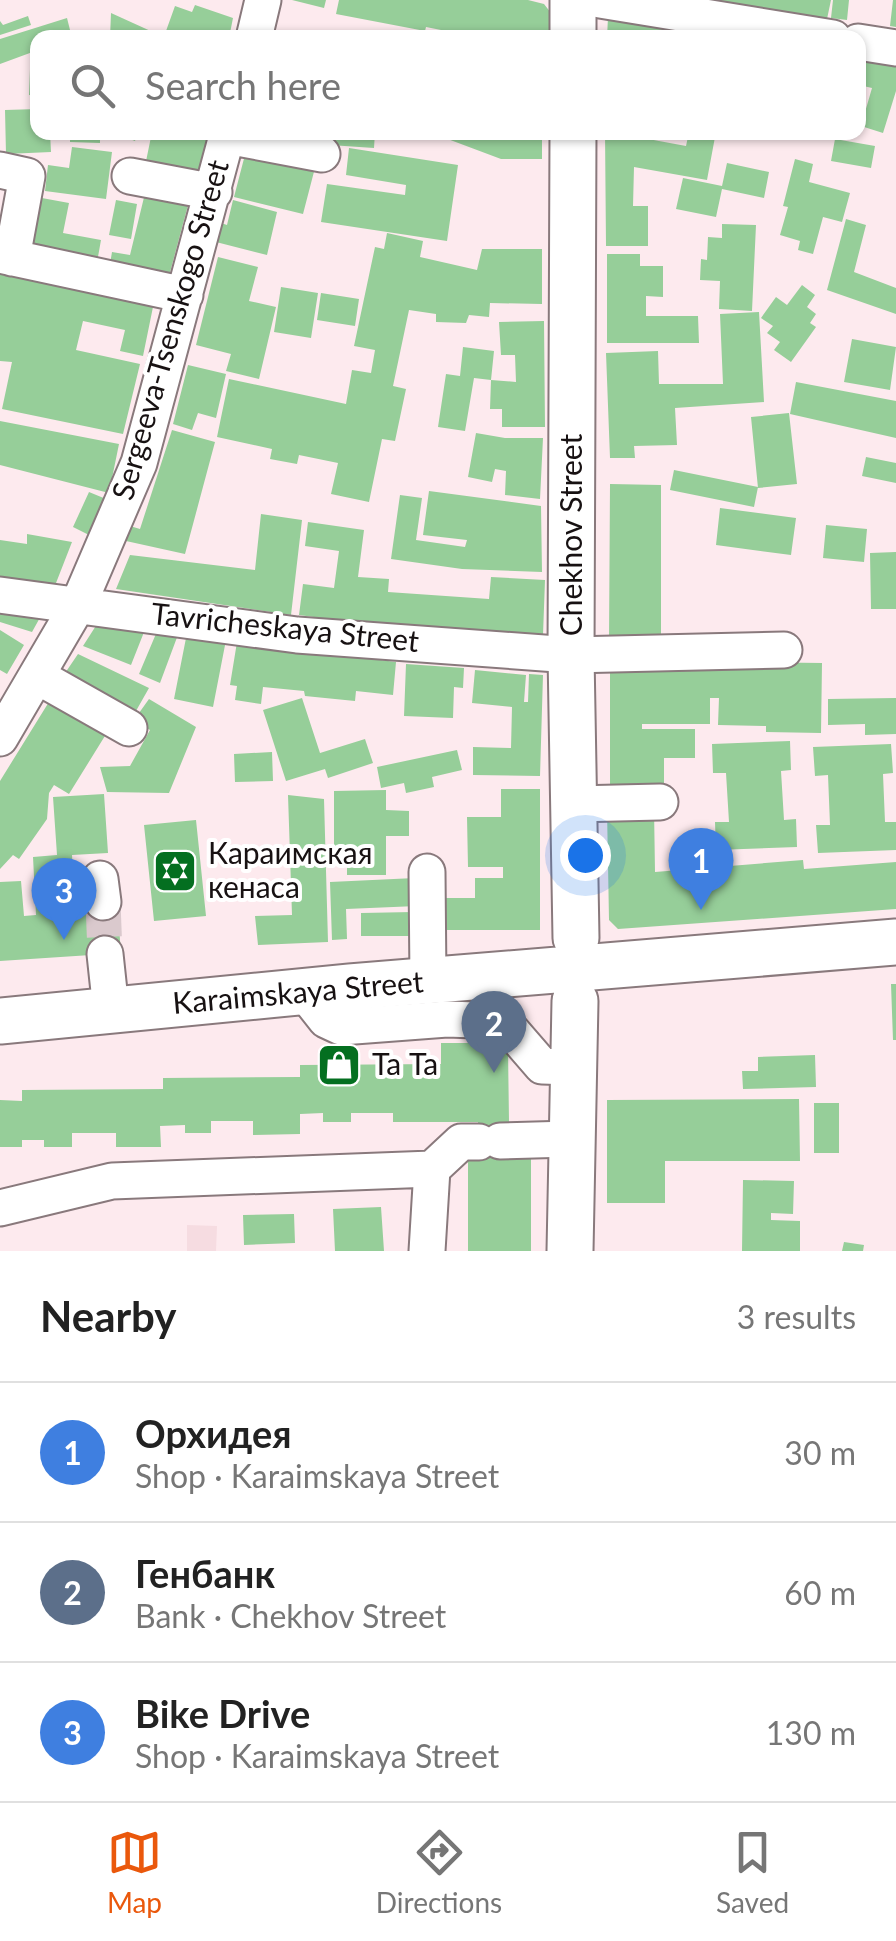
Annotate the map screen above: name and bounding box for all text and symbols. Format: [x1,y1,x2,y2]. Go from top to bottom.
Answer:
search box [30,30,866,140]
icon: search [65,58,120,113]
text: Search here [145,62,341,108]
street label: Sergeeva-Tsenskogo Street [103,155,235,504]
street label: Chekhov Street [552,433,588,636]
street label: Tavricheskaya Street [150,594,421,658]
pin: 1 [668,828,734,910]
your location [560,830,611,881]
place label: Караимская кенаса [208,834,373,904]
synagogue icon: Караимская кенаса [152,848,198,894]
pin: 3 [32,858,96,940]
street label: Karaimskaya Street [171,962,425,1020]
pin: 2 [462,990,526,1073]
shop icon: Та Та [316,1042,362,1088]
place label: Та Та [372,1045,438,1081]
text: Nearby [40,1291,177,1341]
text: 3 results [737,1297,856,1336]
text: Орхидея [135,1410,292,1456]
text: 1 [63,1433,82,1472]
text: 30 m [784,1433,856,1472]
text: Shop · Karaimskaya Street [135,1456,499,1495]
text: Генбанк [135,1550,275,1596]
text: 2 [63,1573,82,1612]
text: 60 m [784,1573,856,1612]
text: Bank · Chekhov Street [135,1596,446,1635]
text: Bike Drive [135,1690,310,1736]
text: 3 [63,1713,82,1752]
text: 130 m [766,1713,856,1752]
text: Shop · Karaimskaya Street [135,1736,499,1775]
tab: Map [107,1825,162,1919]
tab: Directions [376,1825,502,1919]
tab: Saved [716,1825,789,1919]

